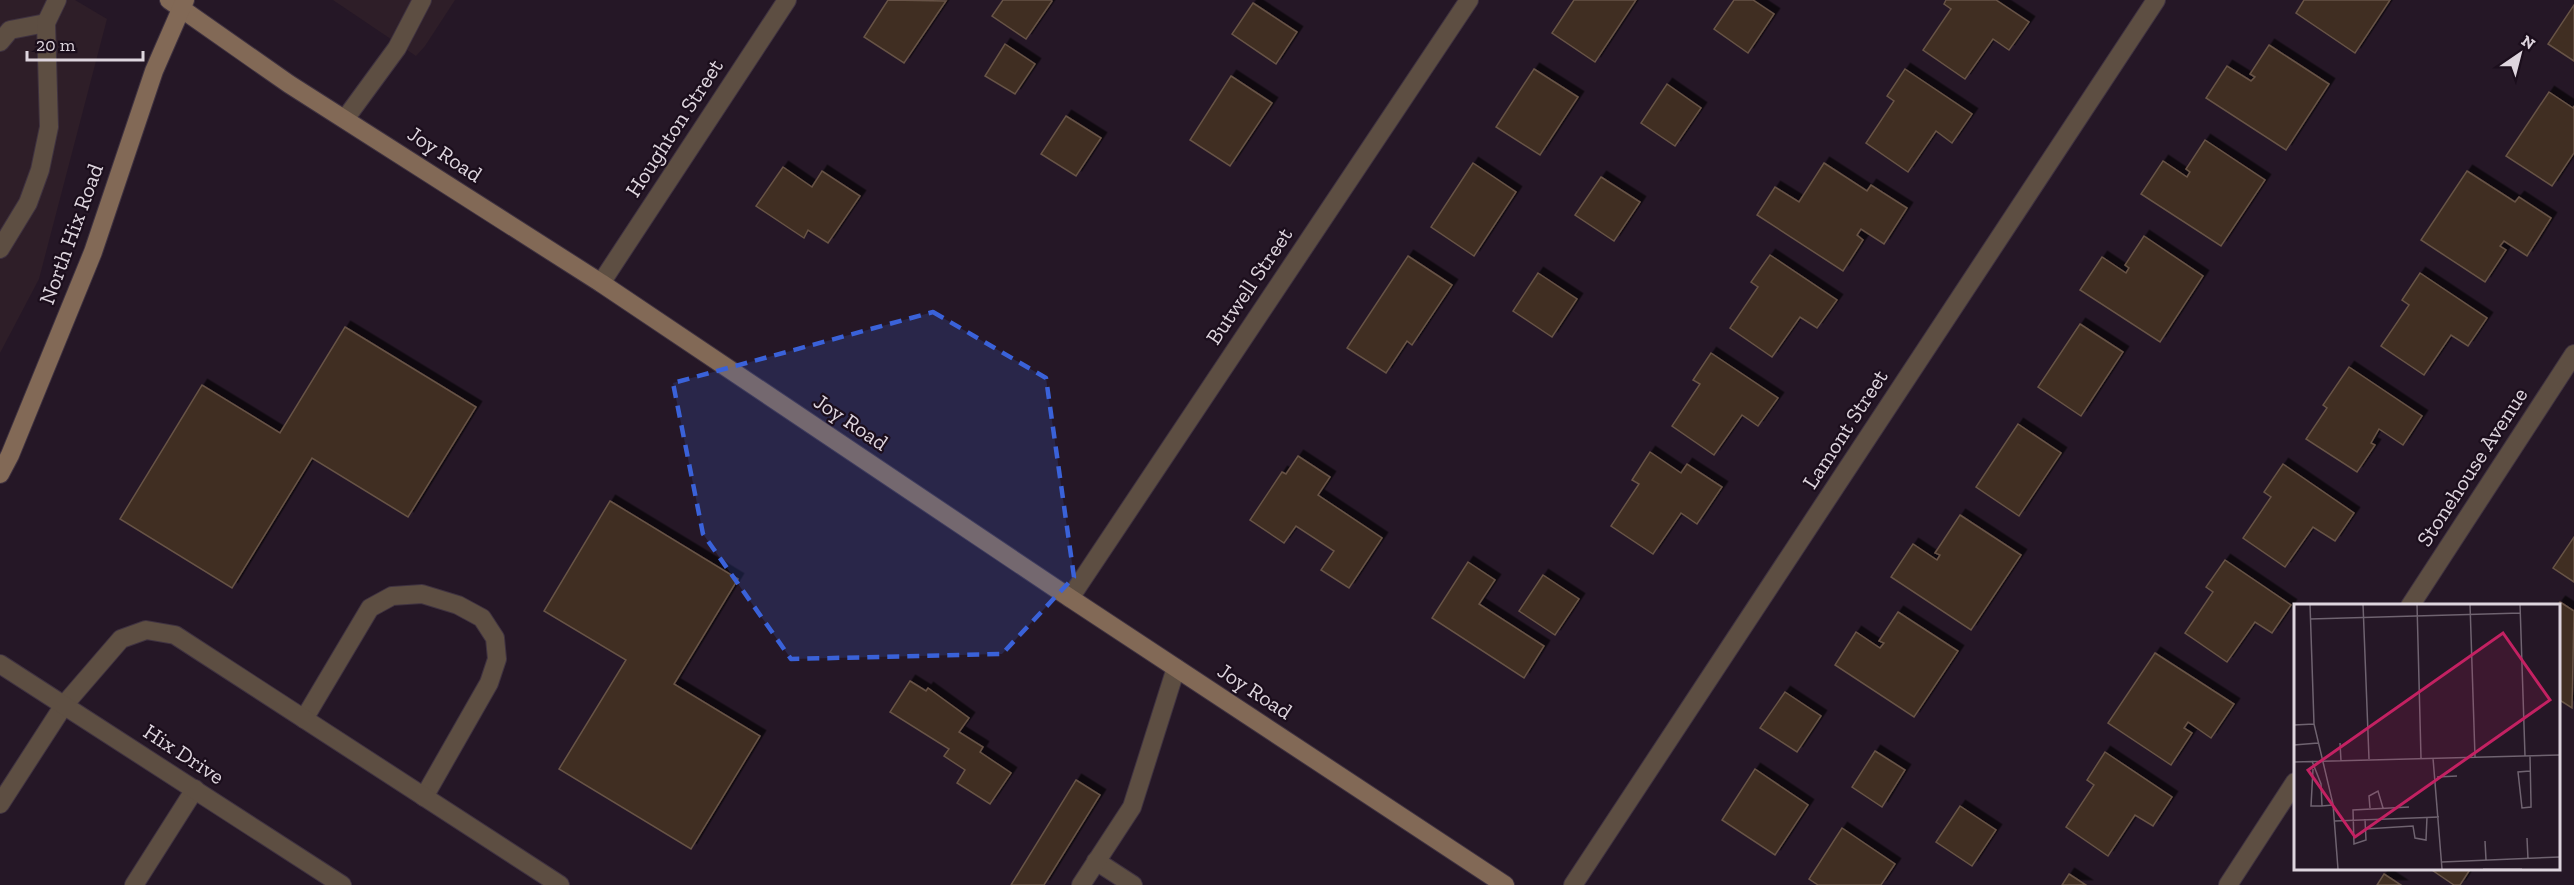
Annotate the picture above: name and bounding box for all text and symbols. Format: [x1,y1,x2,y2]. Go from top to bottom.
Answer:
scale bar [27,24,142,62]
north arrow [2490,24,2550,84]
text: N [2518,31,2539,53]
text: 20 m [36,34,76,56]
street label: Houghton Street [619,53,729,202]
street label: Joy Road [403,120,487,188]
street label: North Hix Road [33,160,109,308]
street label: Butwell Street [1200,222,1299,350]
street label: Lamont Street [1796,364,1894,494]
street label: Stonehouse Avenue [2411,382,2533,552]
street label: Joy Road [809,387,893,457]
inset map [2294,604,2559,870]
street label: Joy Road [1213,657,1297,725]
street label: Hix Drive [139,718,229,790]

